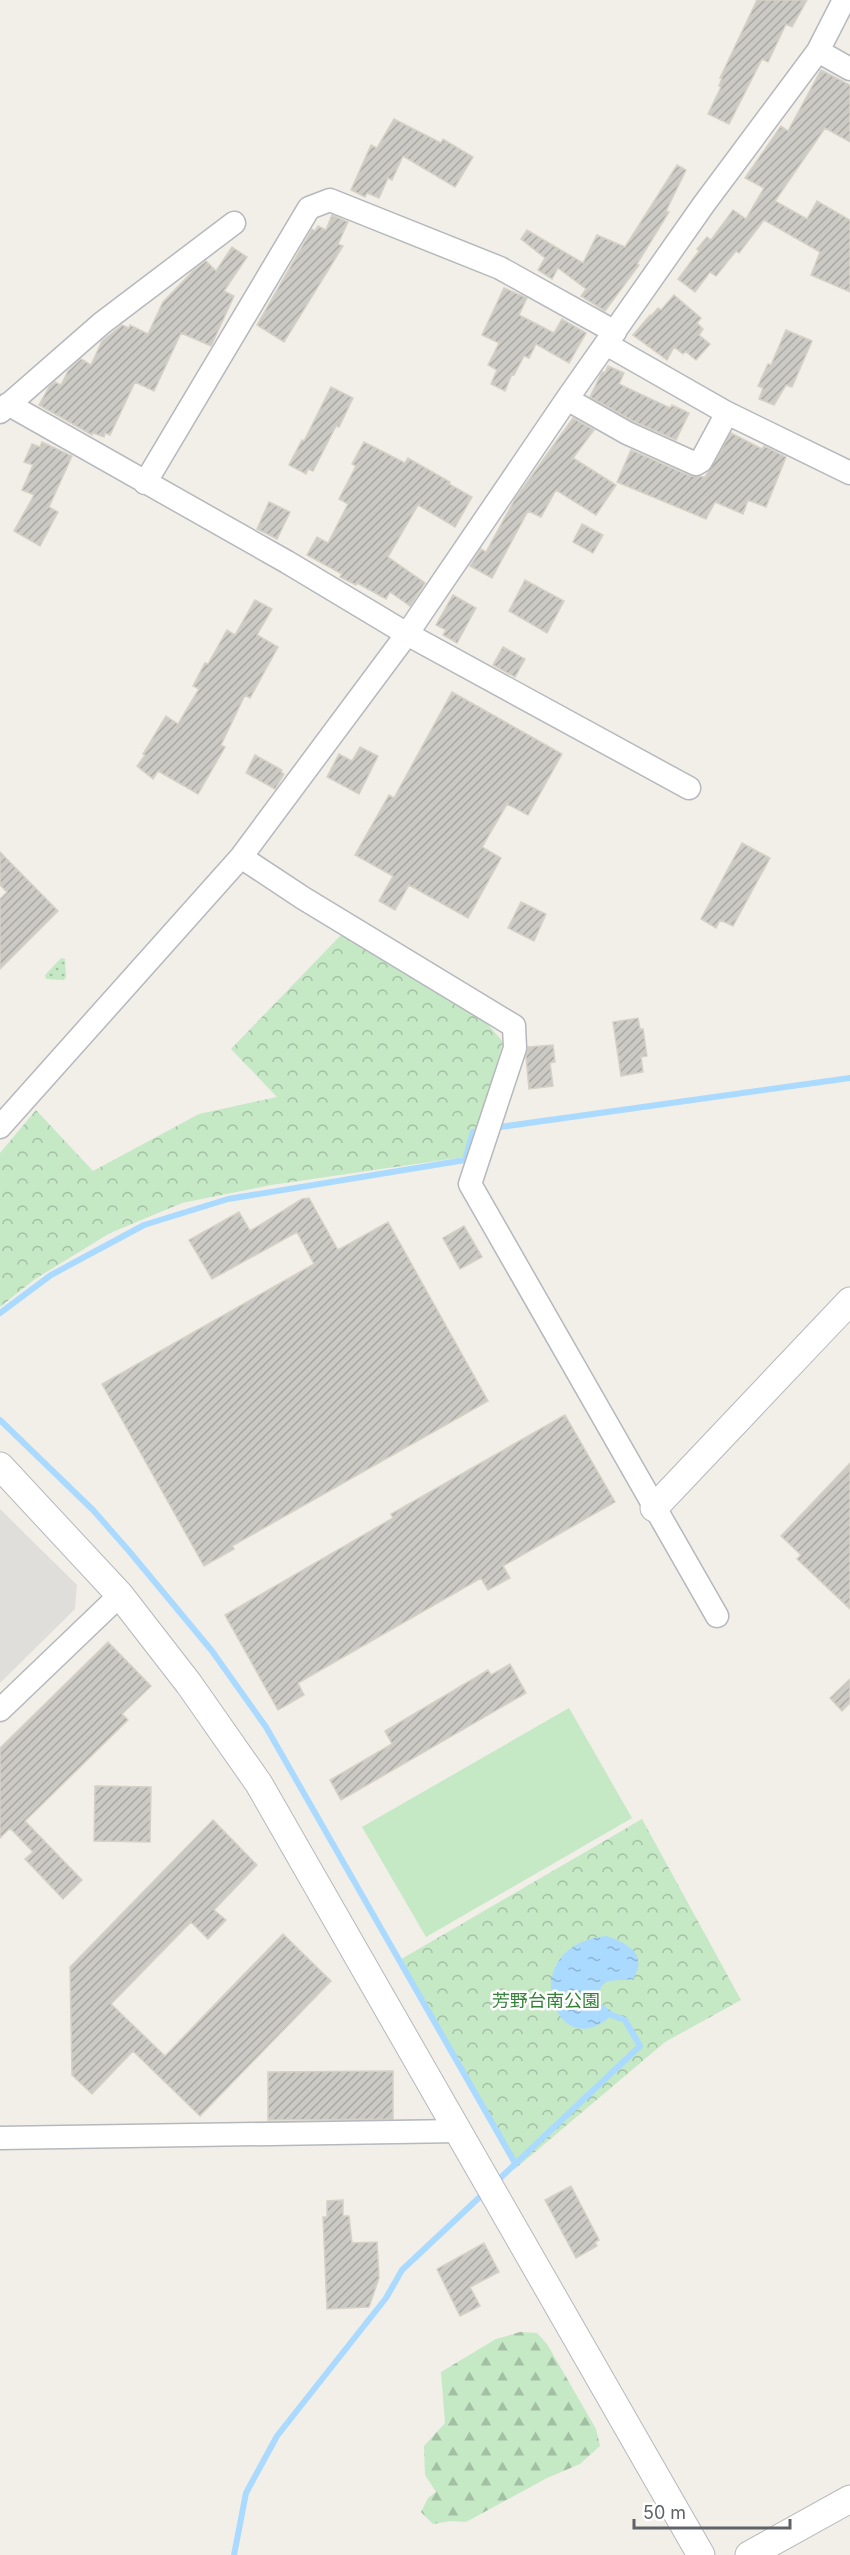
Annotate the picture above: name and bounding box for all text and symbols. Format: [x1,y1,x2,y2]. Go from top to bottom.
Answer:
park label: 芳野台南公園 [492,1990,600,2011]
scale bar [634,2492,790,2530]
text: 50 m [643,2502,686,2523]

